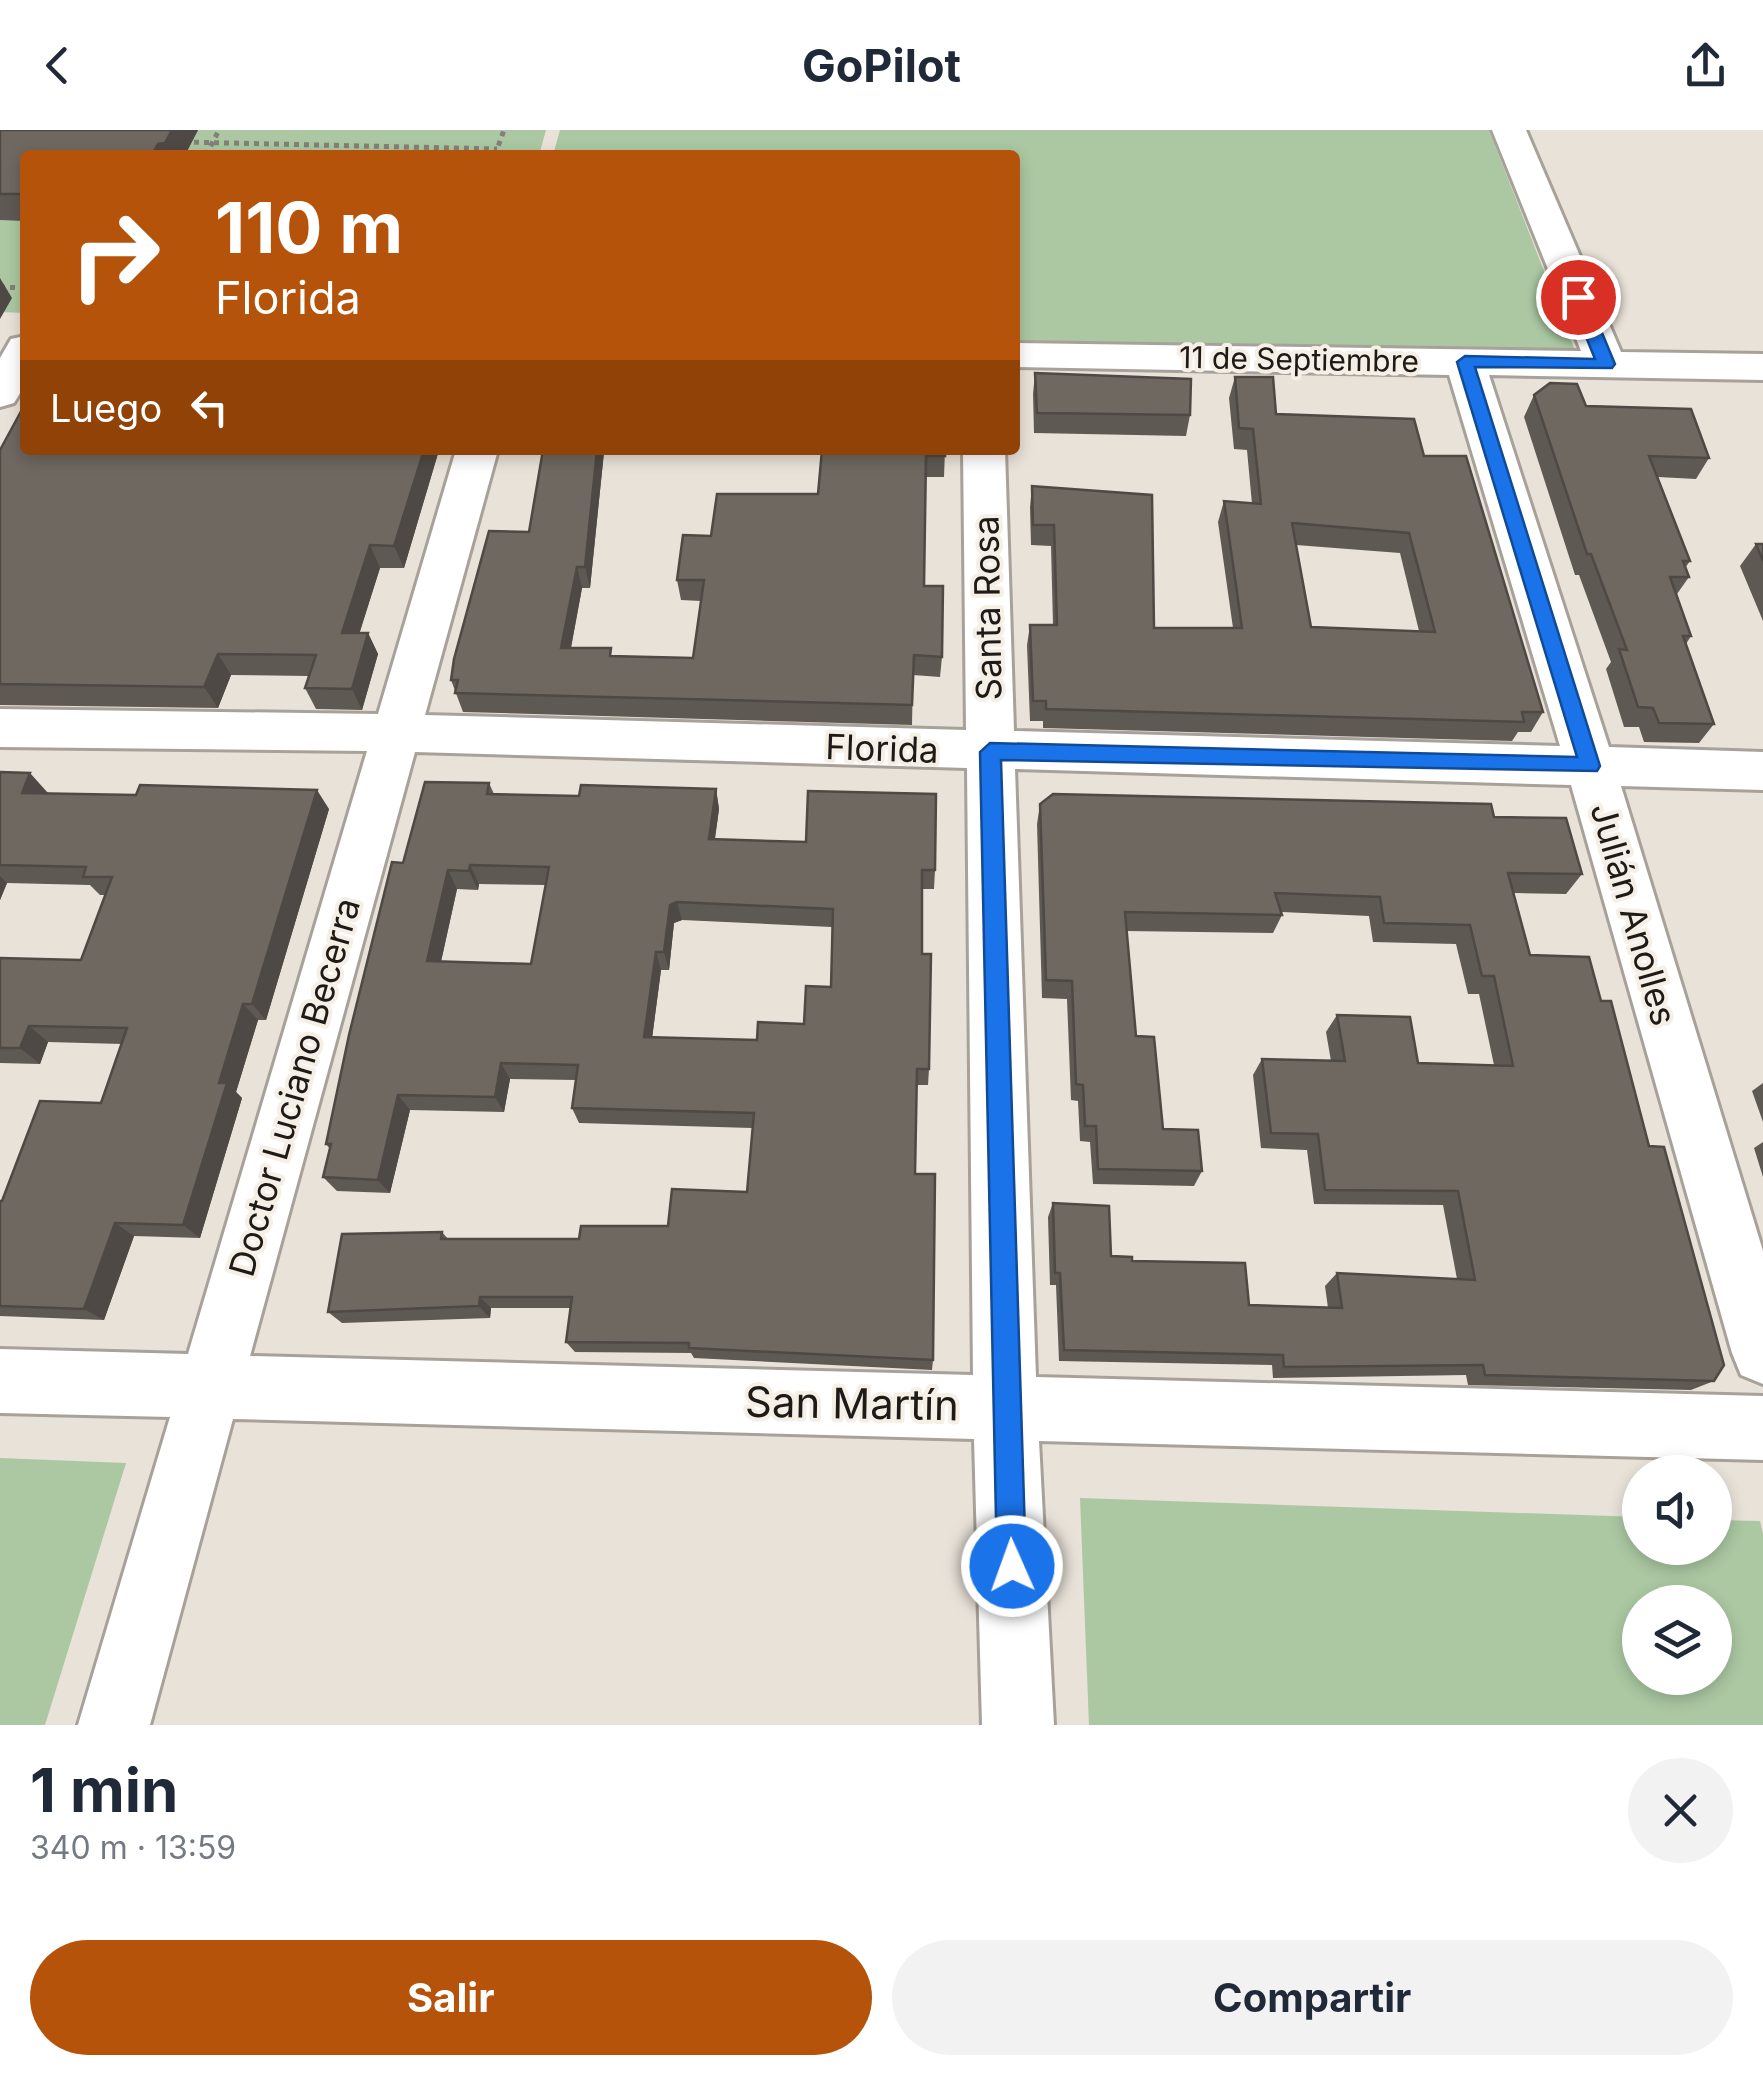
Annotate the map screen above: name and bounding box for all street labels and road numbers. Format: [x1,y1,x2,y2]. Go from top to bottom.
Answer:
street label: 11 de Septiembre [1179,339,1419,379]
street label: Santa Rosa [964,515,1010,701]
street label: Florida [825,725,939,771]
street label: Julián Anolles [1582,798,1686,1030]
street label: Doctor Luciano Becerra [220,893,368,1281]
street label: San Martín [745,1376,959,1430]

